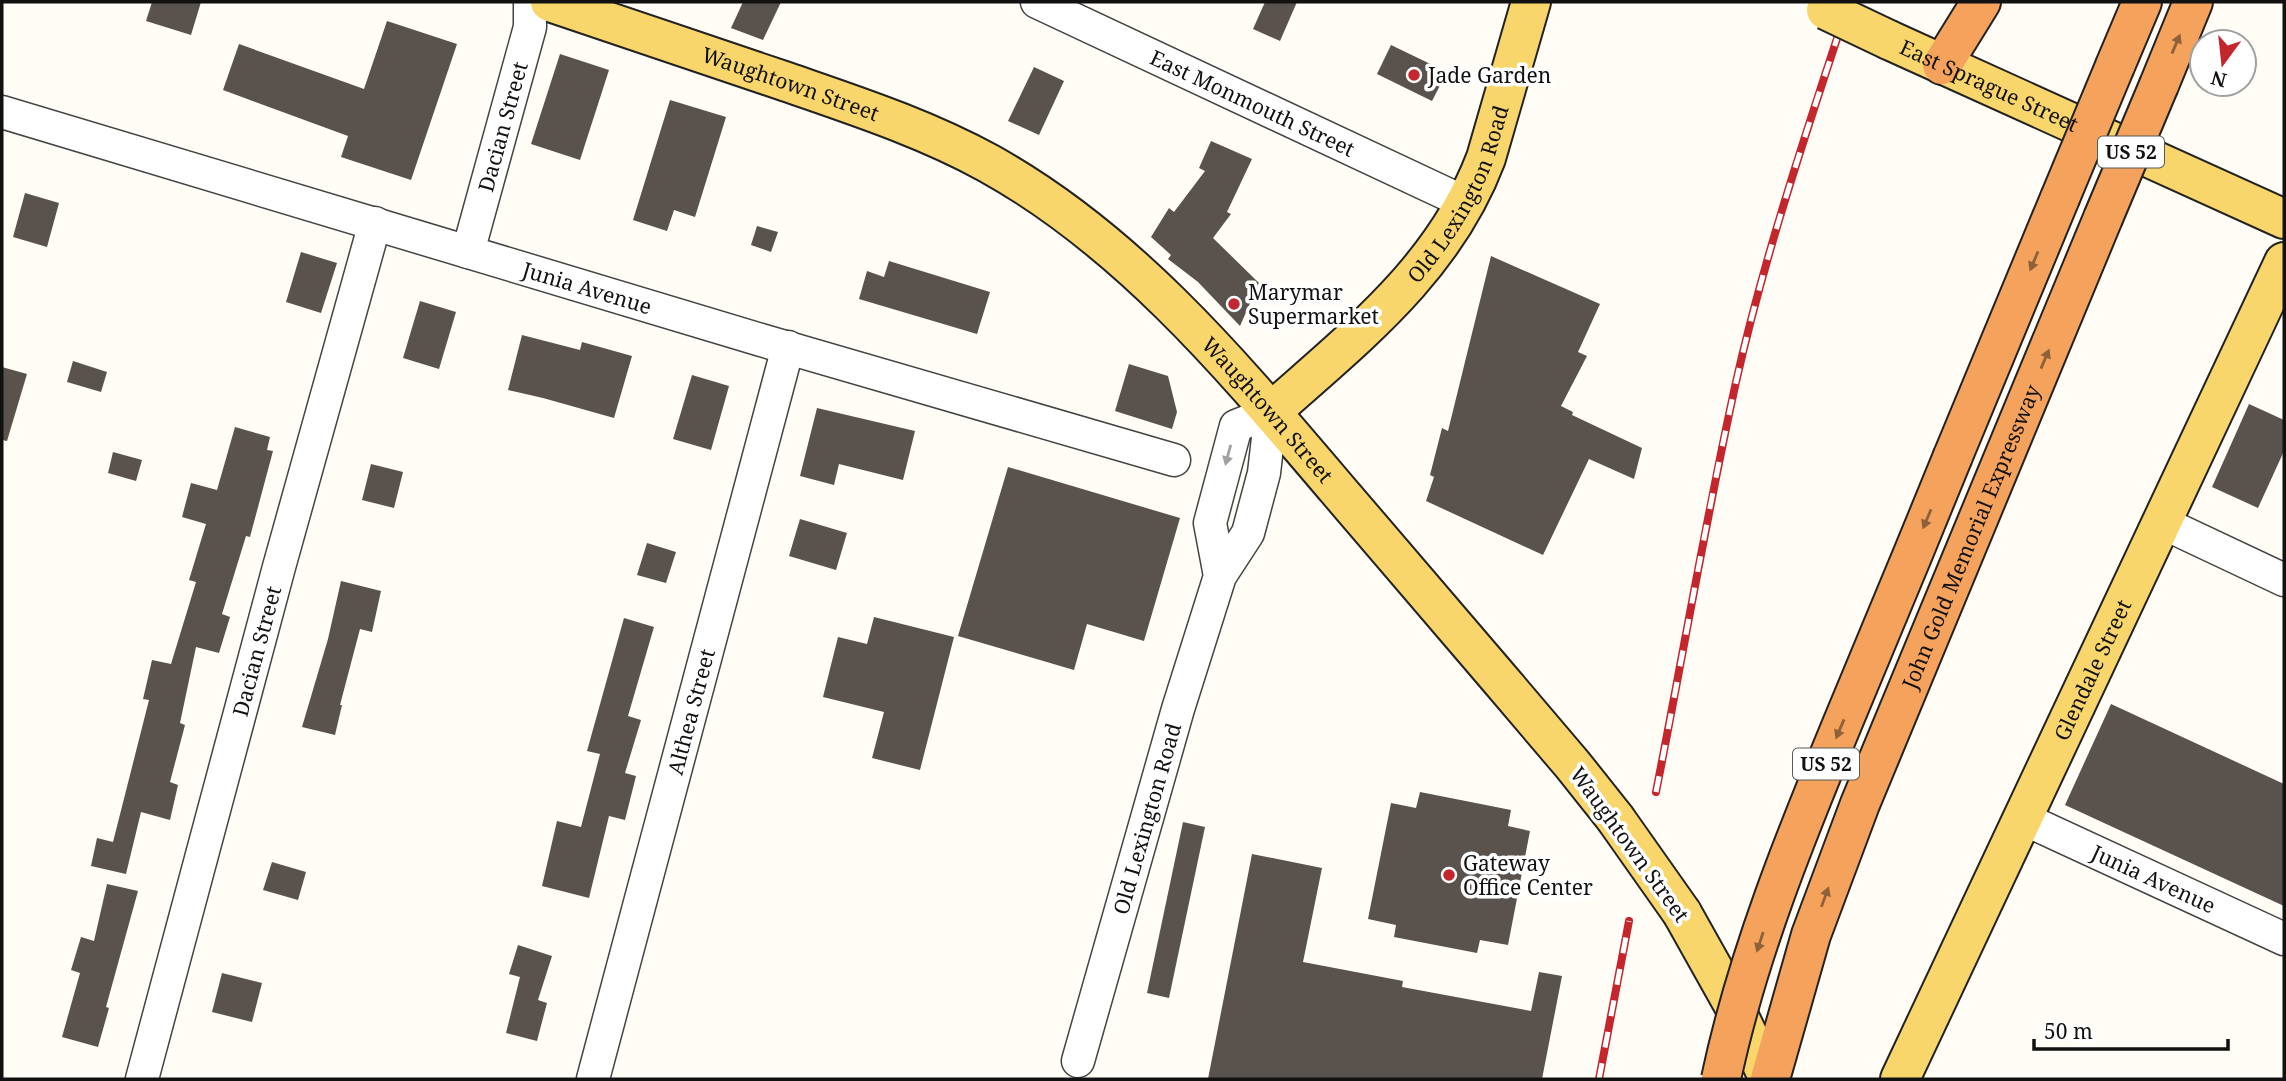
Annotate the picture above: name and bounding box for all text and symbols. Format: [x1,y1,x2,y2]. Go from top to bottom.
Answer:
north arrow [2188,28,2258,98]
street label: East Sprague Street [1896,33,2083,138]
one-way arrow [2171,33,2182,54]
street label: Waughtown Street [698,40,883,127]
street label: East Monmouth Street [1146,43,1359,163]
street label: Dacian Street [471,59,534,195]
place label: Jade Garden [1427,61,1551,89]
text: N [2208,65,2229,94]
marker: Jade Garden [1406,67,1422,83]
street label: Old Lexington Road [1401,102,1515,289]
road number: US 52 [2098,136,2164,168]
one-way arrow [2029,251,2040,272]
street label: Junia Avenue [518,255,655,320]
place label: Marymar Supermarket [1248,278,1379,330]
marker: Marymar Supermarket [1226,296,1242,312]
street label: Waughtown Street [1196,330,1340,489]
one-way arrow [2040,349,2051,370]
street label: John Gold Memorial Expressway [1895,380,2046,694]
one-way arrow [1222,444,1233,466]
one-way arrow [1922,509,1933,530]
street label: Dacian Street [226,583,287,719]
street label: Glendale Street [2047,595,2137,745]
street label: Althea Street [661,646,721,778]
one-way arrow [1834,719,1845,740]
street label: Old Lexington Road [1106,720,1187,918]
road number: US 52 [1793,748,1859,779]
street label: Waughtown Street [1564,761,1696,927]
street label: Junia Avenue [2086,838,2220,919]
place label: Gateway Office Center [1463,849,1593,901]
marker: Gateway Office Center [1441,867,1457,883]
one-way arrow [1820,886,1831,907]
one-way arrow [1754,932,1764,953]
scale bar [2034,1007,2228,1052]
text: 50 m [2044,1017,2093,1045]

